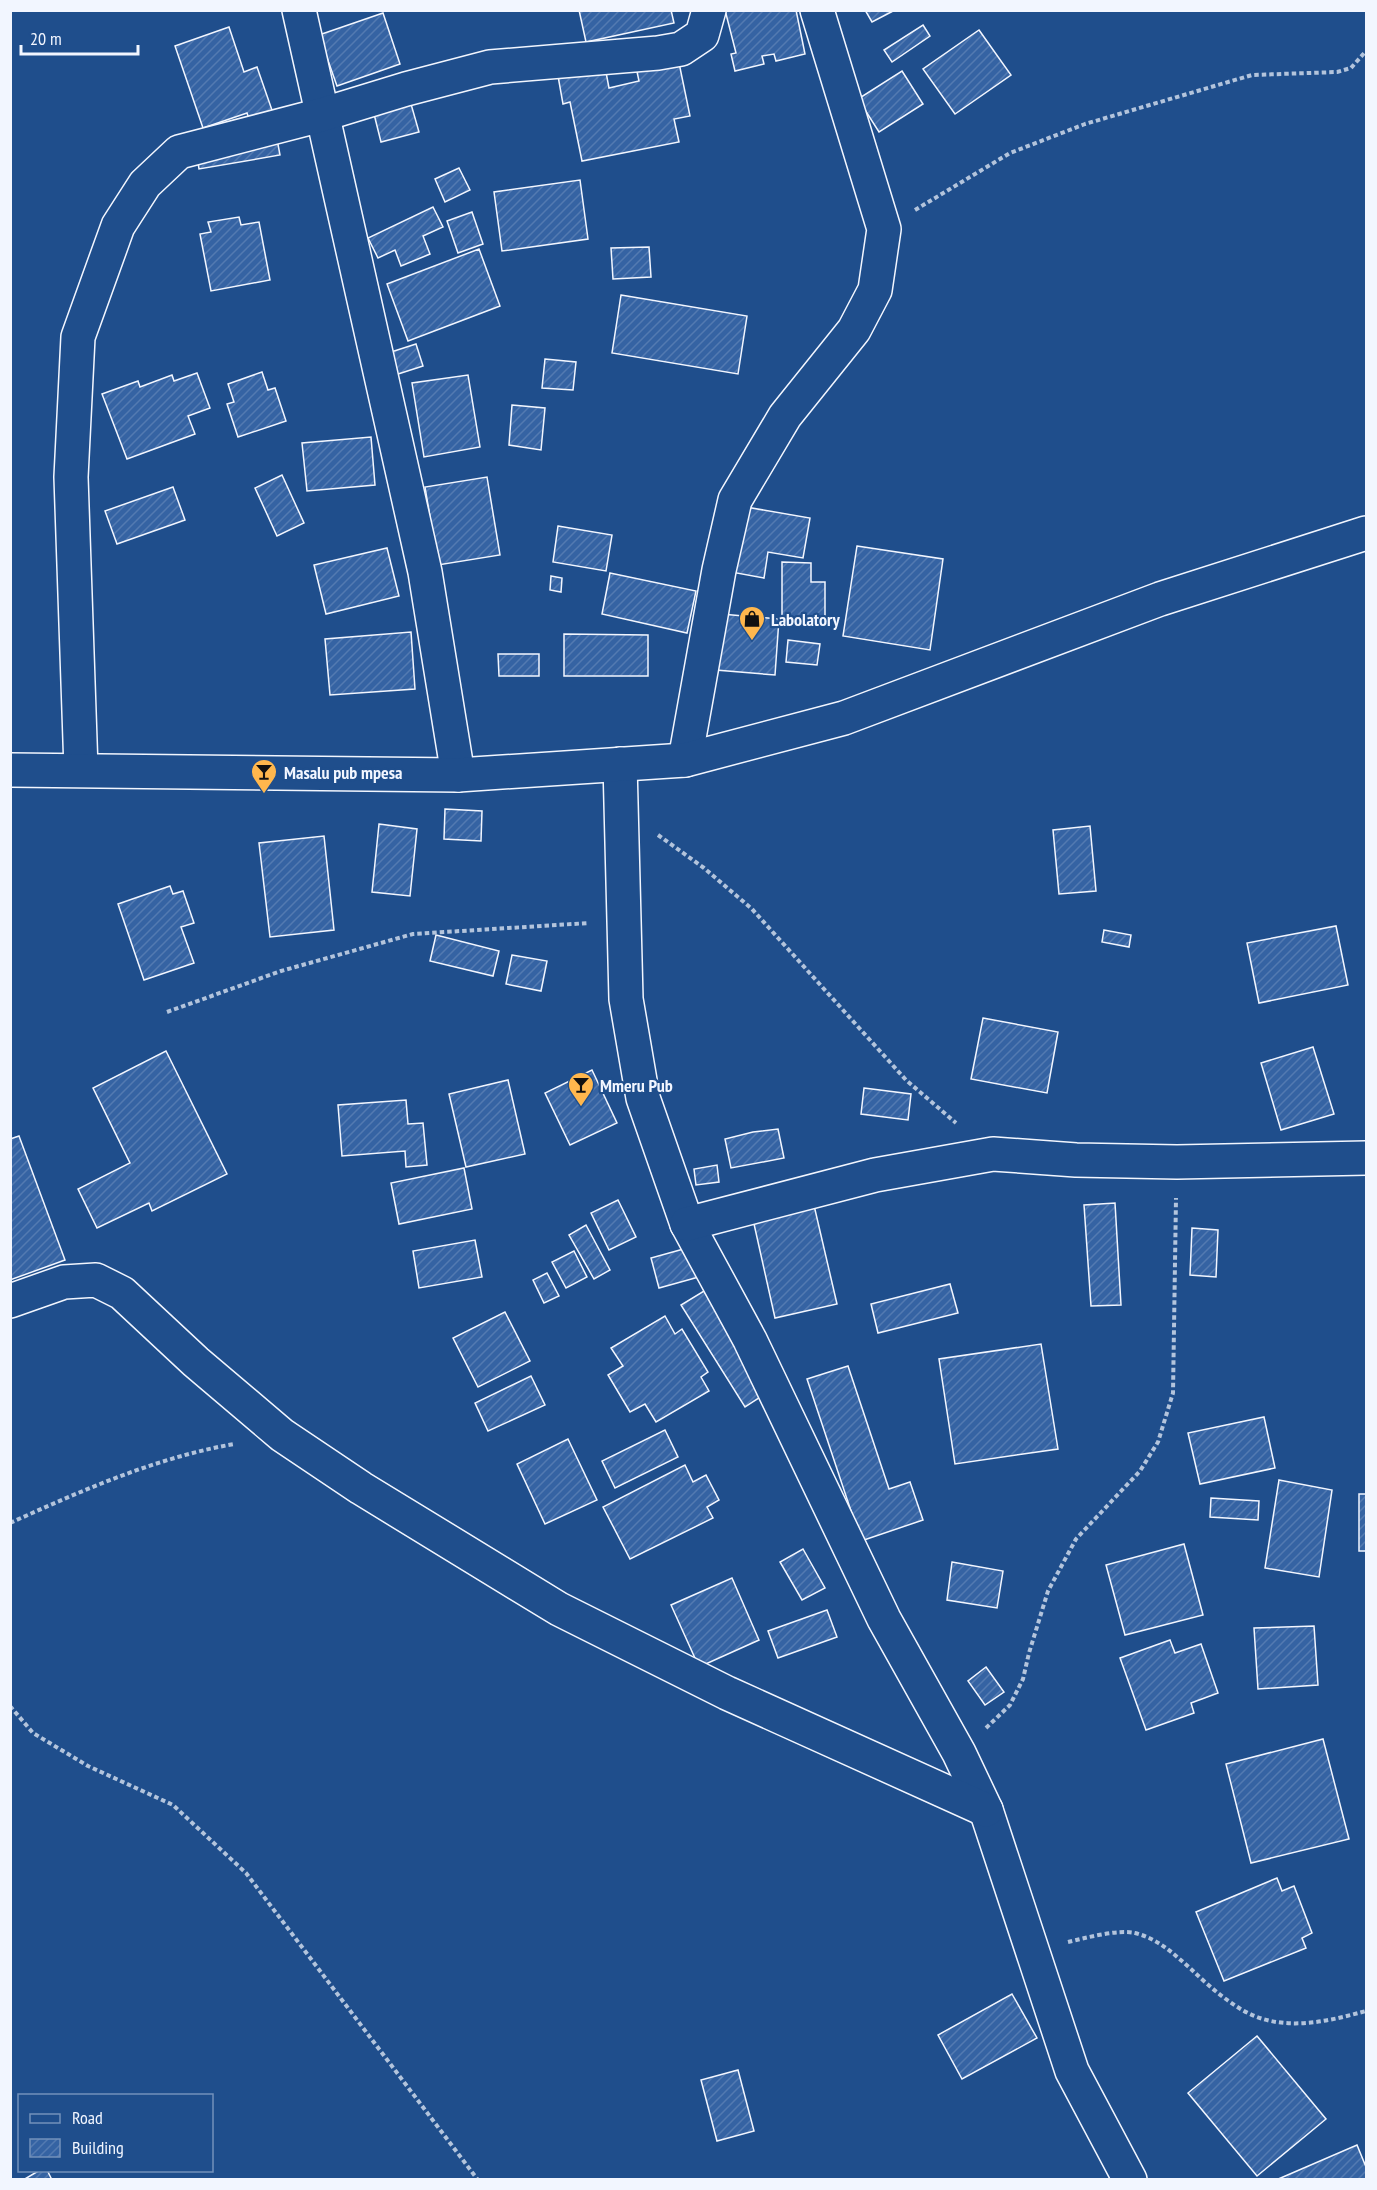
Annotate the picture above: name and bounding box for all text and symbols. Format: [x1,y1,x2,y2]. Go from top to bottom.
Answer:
scale bar [21,18,138,56]
text: 20 m [30,27,62,50]
shop icon: Labolatory [737,604,767,642]
place label: Labolatory [771,608,840,631]
bar icon: Masalu pub mpesa [249,757,279,795]
place label: Masalu pub mpesa [284,761,402,784]
bar icon: Mmeru Pub [566,1070,596,1108]
place label: Mmeru Pub [600,1074,673,1097]
legend [18,2094,213,2172]
text: Road [72,2106,103,2129]
text: Building [72,2136,124,2159]

